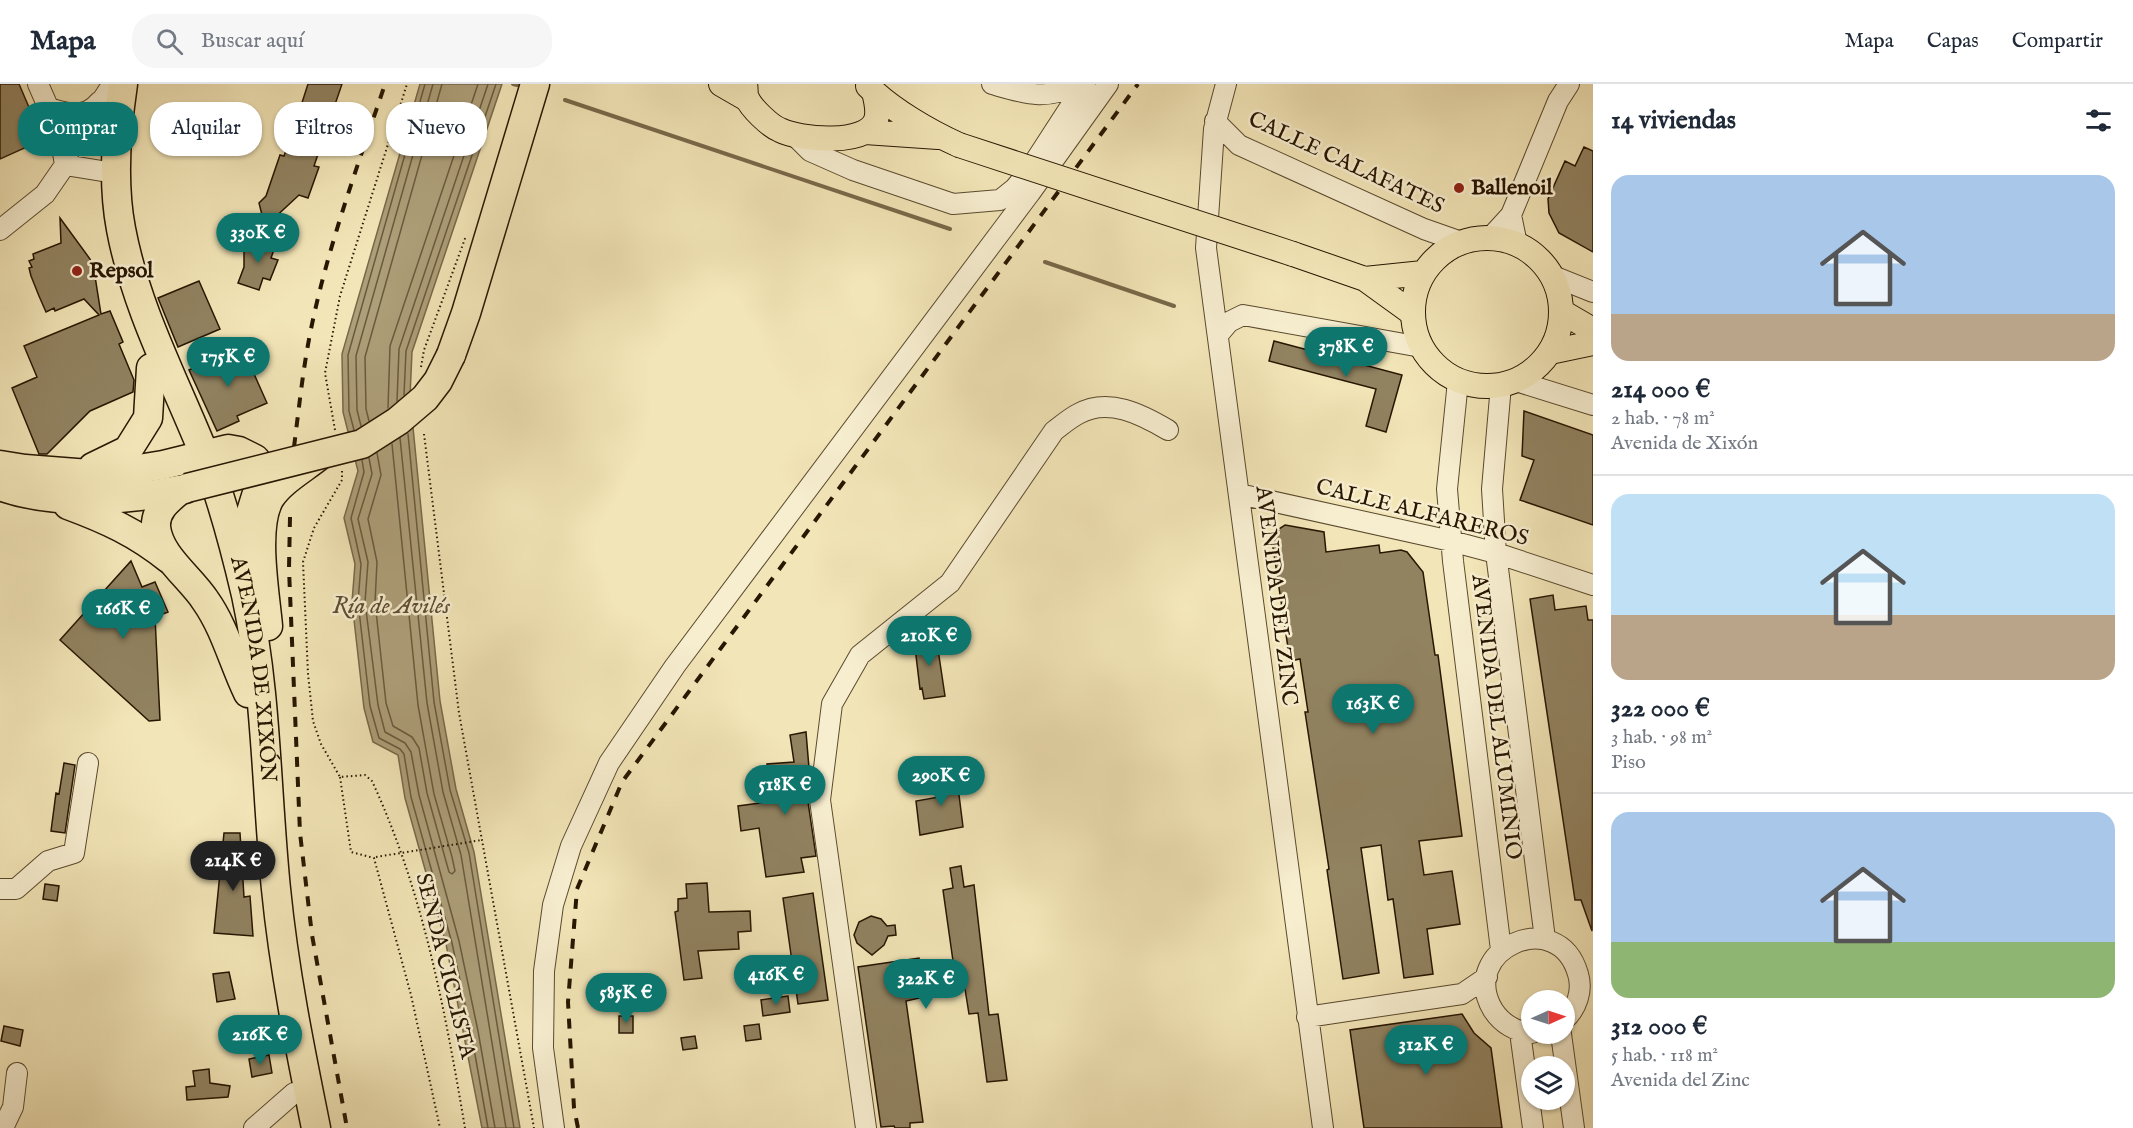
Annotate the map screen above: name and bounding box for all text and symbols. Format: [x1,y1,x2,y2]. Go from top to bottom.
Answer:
search box [132,14,552,68]
text: Mapa [30,24,96,59]
icon: search [153,25,186,58]
text: Buscar aquí [201,27,304,55]
text: Mapa [1845,28,1894,55]
text: Capas [1927,28,1979,55]
text: Compartir [2012,28,2103,55]
chip: Comprar [18,102,138,156]
chip: Alquilar [150,102,262,156]
chip: Filtros [274,102,374,156]
chip: Nuevo [386,102,487,156]
text: 14 viviendas [1611,104,1736,137]
icon: filters [2082,104,2115,137]
street label: CALLE CALAFATES [1244,105,1448,221]
place label: Ballenoil [1471,174,1553,202]
marker: Ballenoil [1452,181,1466,195]
pin: 330K € [209,213,307,264]
icon: home [1809,214,1917,322]
text: 330K € [230,220,286,245]
place label: Repsol [89,257,154,285]
marker: Repsol [70,264,84,278]
pin: 378K € [1297,327,1395,378]
text: 378K € [1318,334,1374,359]
pin: 175K € [179,337,277,388]
text: 175K € [201,344,255,369]
text: 214 000 € [1611,373,1711,406]
text: 2 hab. · 78 m² [1611,406,1715,431]
text: Avenida de Xixón [1611,431,1758,456]
street label: CALLE ALFAREROS [1313,473,1531,553]
street label: AVENIDA DEL ZINC [1248,483,1303,708]
icon: home [1809,533,1917,641]
street label: AVENIDA DE XIXÓN [223,552,282,783]
street label: AVENIDA DEL ALUMINIO [1464,572,1527,861]
pin: 166K € [74,589,172,640]
water label: Ría de Avilés [332,591,451,622]
text: 166K € [96,596,150,621]
pin: 210K € [880,616,978,667]
text: 210K € [900,623,958,648]
pin: 163K € [1324,684,1422,735]
text: 163K € [1346,691,1400,716]
text: 322 000 € [1611,692,1710,725]
text: 3 hab. · 98 m² [1611,725,1712,750]
text: Piso [1611,750,1646,775]
pin: 290K € [892,756,990,807]
text: 290K € [912,763,970,788]
pin: 518K € [736,765,834,816]
text: 518K € [758,772,812,797]
pin: 214K € [184,841,282,892]
text: 214K € [204,848,262,873]
icon: home [1809,851,1917,959]
street label: SENDA CICLISTA [408,871,482,1063]
pin: 416K € [727,955,825,1006]
pin: 322K € [877,959,975,1010]
text: 416K € [748,962,804,987]
text: 322K € [898,966,954,991]
pin: 585K € [577,973,675,1024]
text: 585K € [600,980,652,1005]
north arrow [1521,990,1575,1044]
map controls [1521,990,1575,1110]
text: 312 000 € [1611,1010,1708,1043]
pin: 216K € [211,1015,309,1066]
text: 216K € [232,1022,288,1047]
pin: 312K € [1377,1025,1475,1076]
text: 312K € [1399,1032,1453,1057]
text: 5 hab. · 118 m² [1611,1043,1718,1068]
button: layers [1521,1056,1575,1110]
text: Avenida del Zinc [1611,1068,1750,1093]

